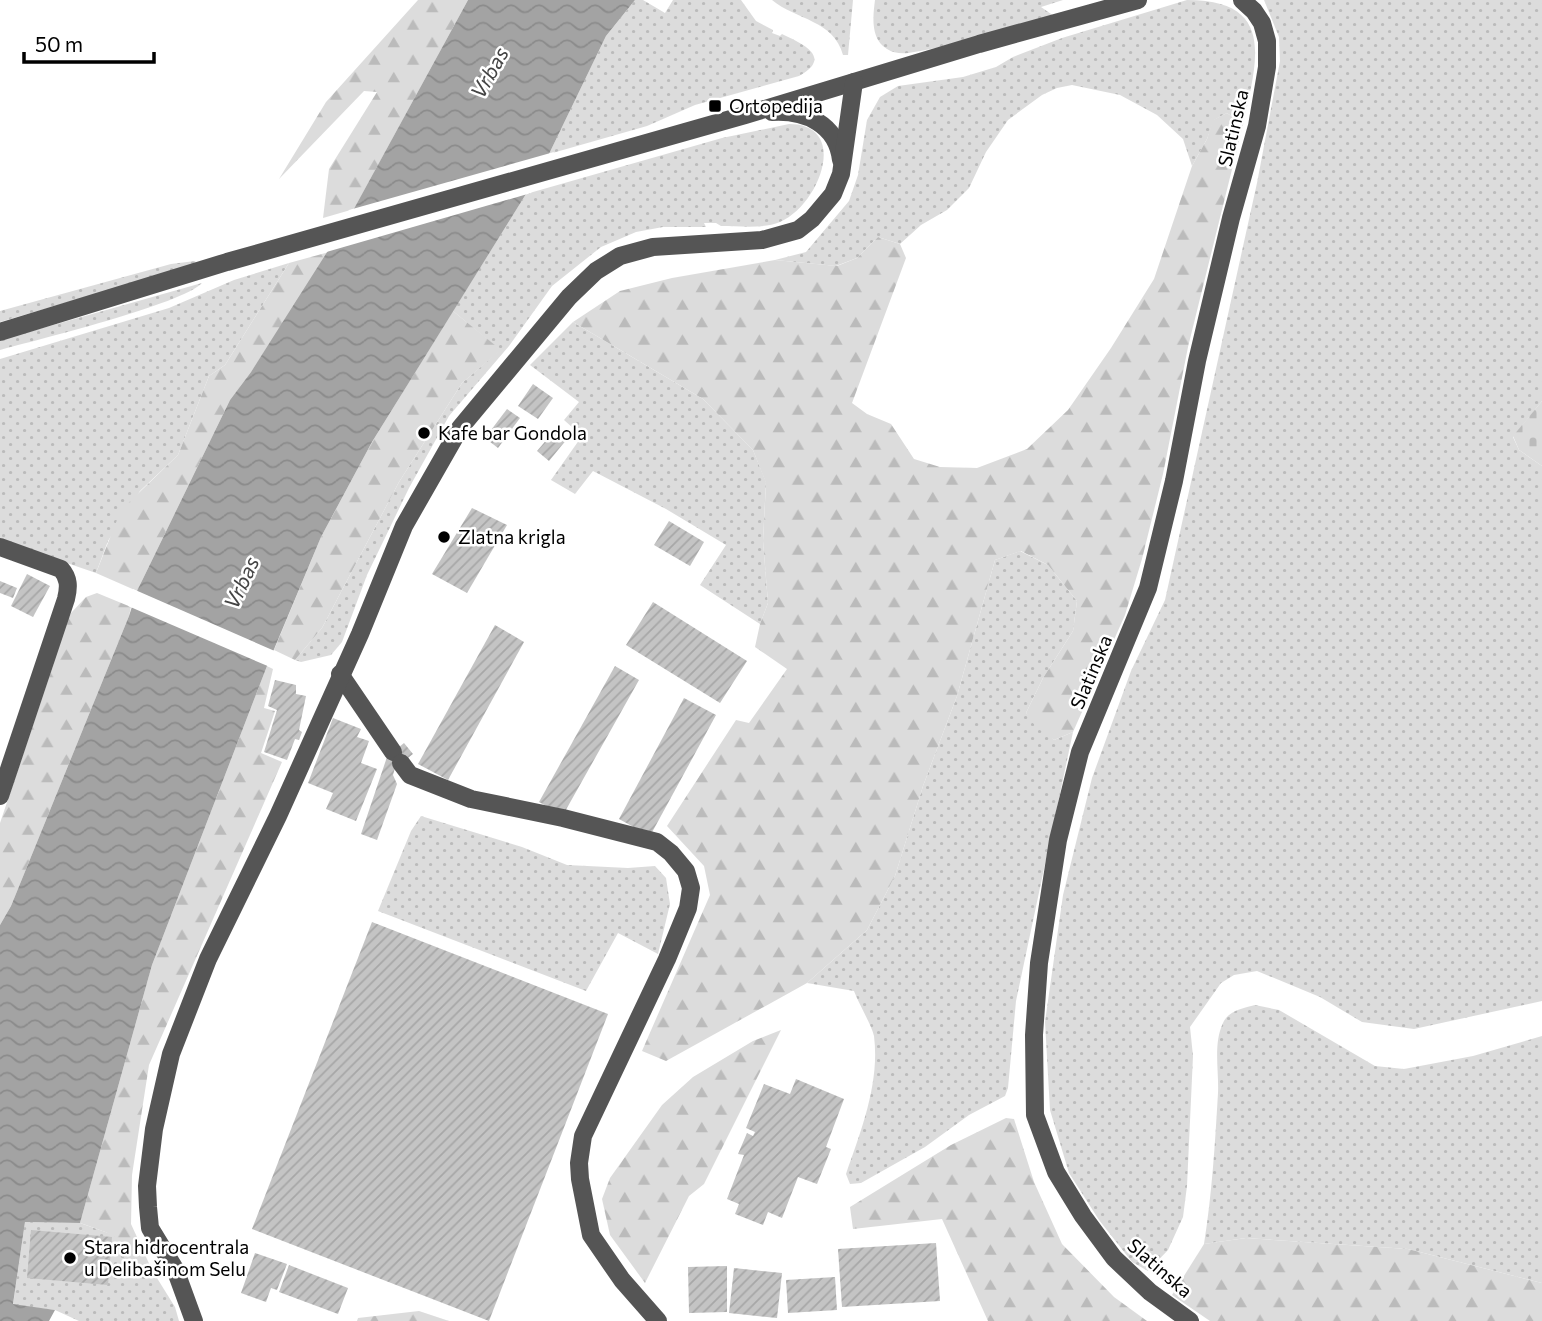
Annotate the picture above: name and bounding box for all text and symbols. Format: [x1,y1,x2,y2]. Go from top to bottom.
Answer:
scale bar [24,21,154,65]
text: 50 m [35,31,83,56]
water label: Vrbas [464,42,513,102]
street label: Slatinska [1212,87,1253,169]
place label: Ortopedija [729,94,823,117]
marker: Ortopedija [707,98,723,114]
place label: Kafe bar Gondola [438,421,587,444]
marker: Kafe bar Gondola [416,425,432,441]
place label: Zlatna krigla [458,525,566,548]
marker: Zlatna krigla [436,529,452,545]
water label: Vrbas [218,552,264,612]
street label: Slatinska [1065,631,1116,712]
street label: Slatinska [1123,1233,1197,1302]
place label: Stara hidrocentrala u Delibašinom Selu [84,1235,249,1280]
marker: Stara hidrocentrala u Delibašinom Selu [62,1250,78,1266]

